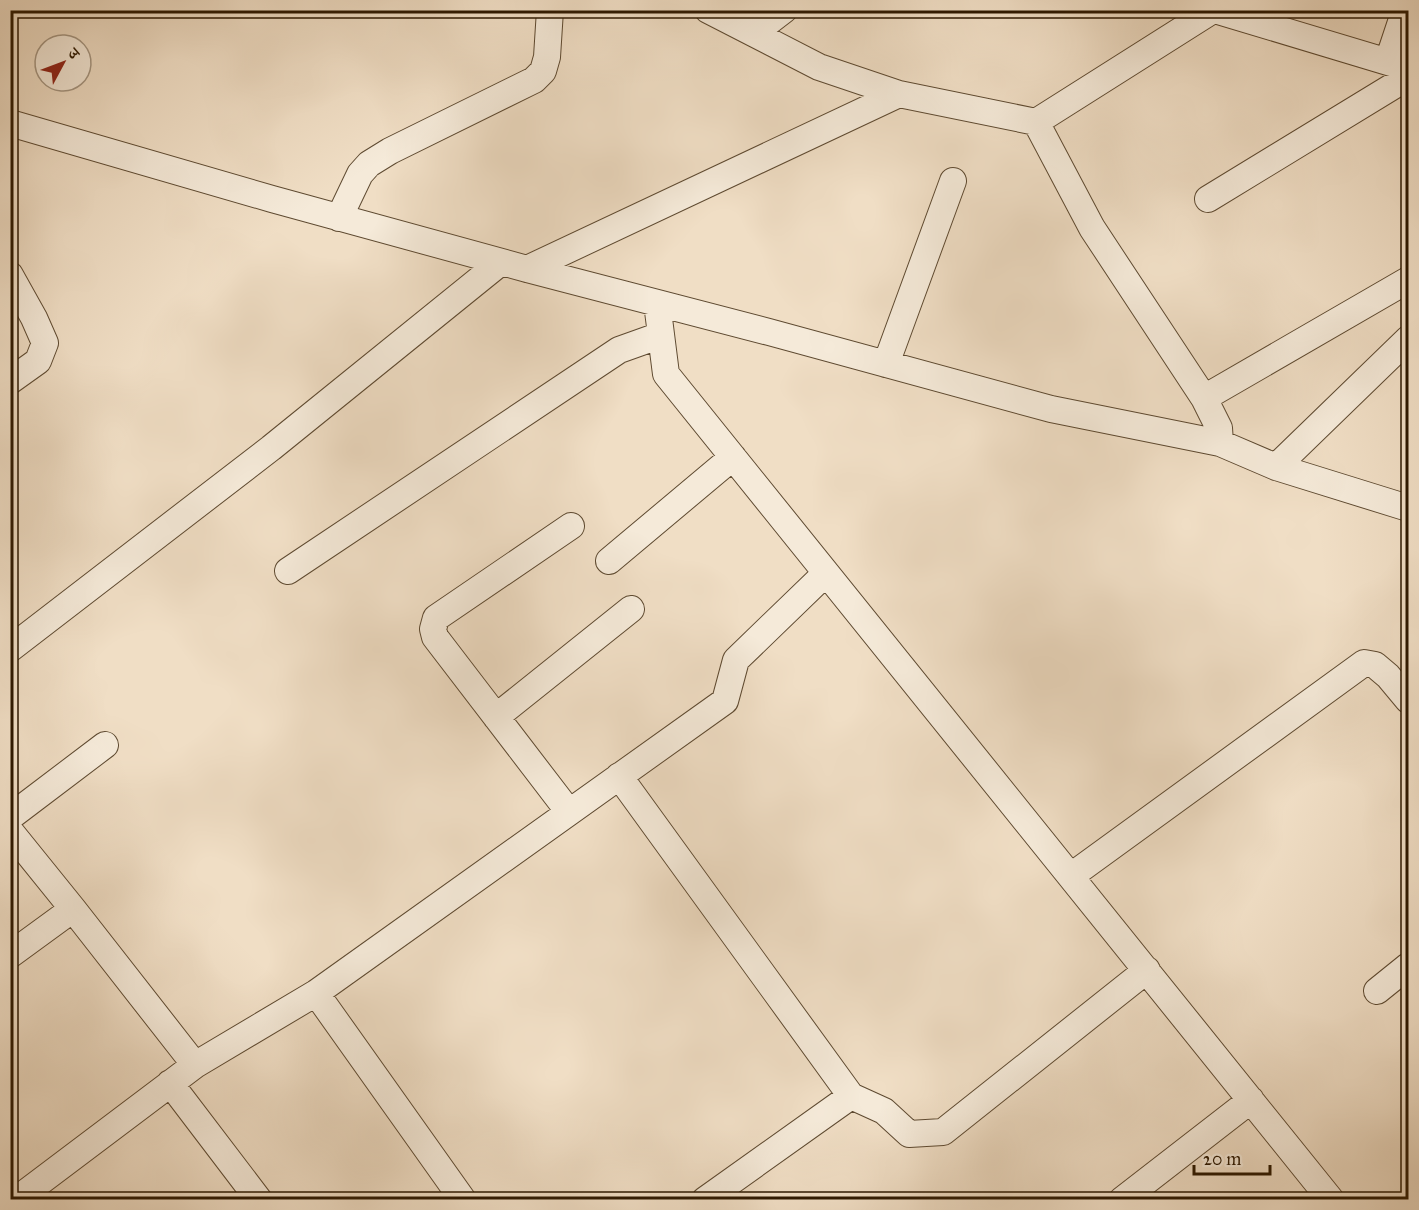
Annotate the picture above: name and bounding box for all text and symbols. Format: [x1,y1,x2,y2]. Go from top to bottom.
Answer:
north arrow [33,33,93,93]
text: उ [63,43,85,64]
scale bar [1194,1138,1270,1176]
text: 20 m [1203,1148,1241,1170]

